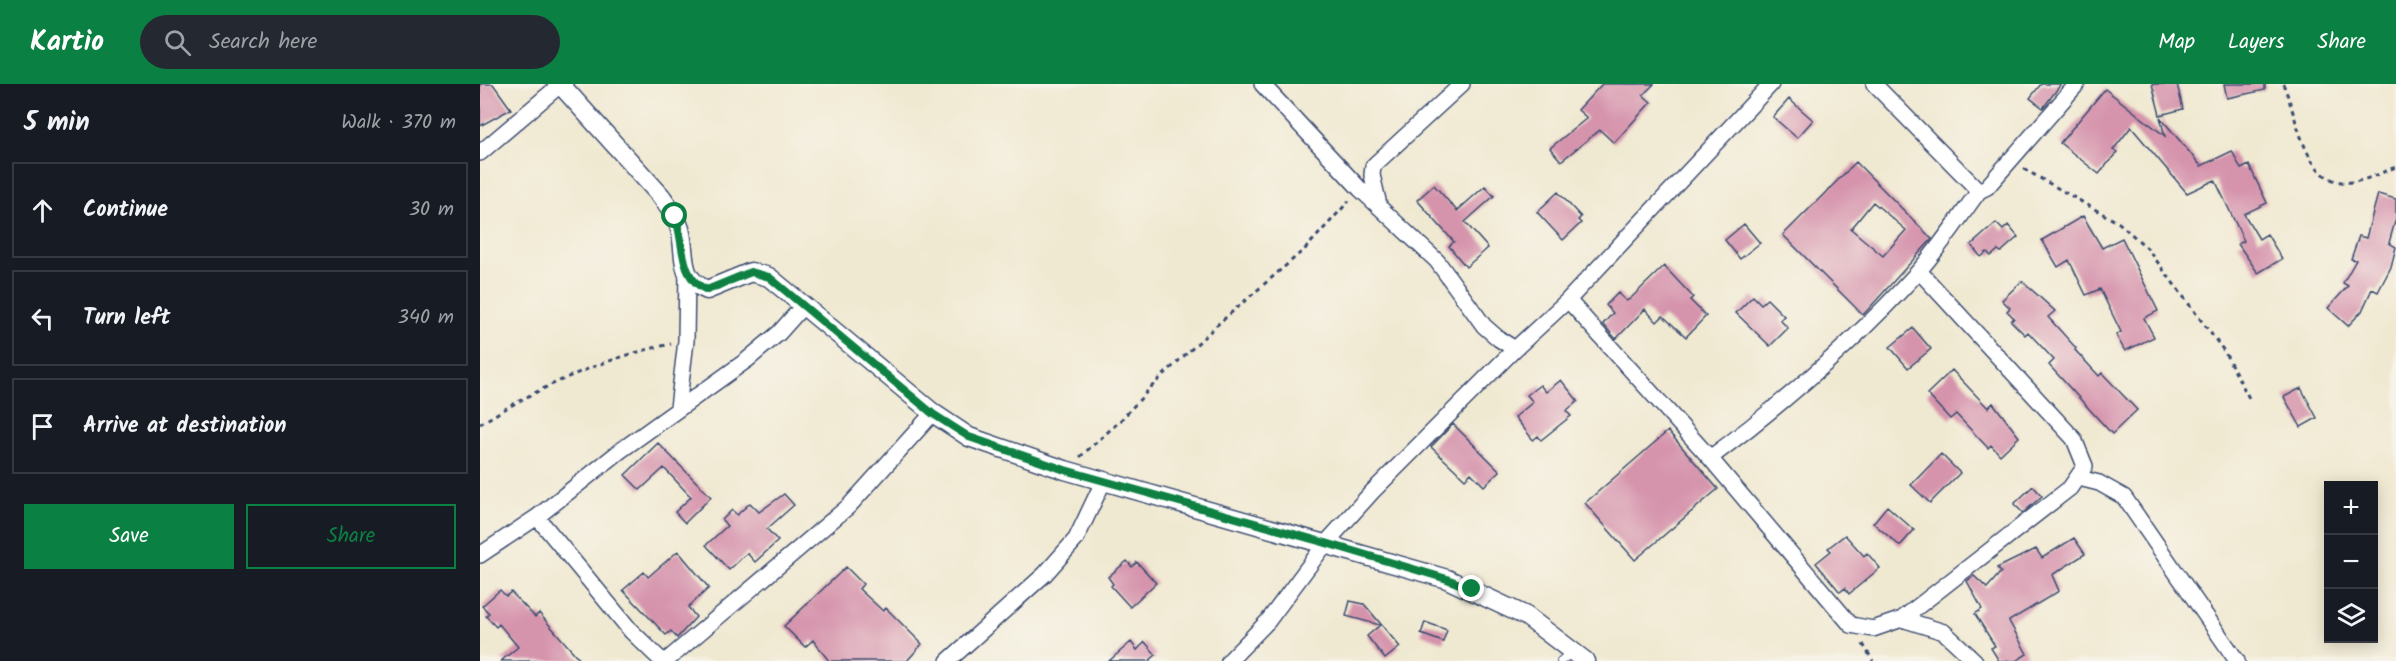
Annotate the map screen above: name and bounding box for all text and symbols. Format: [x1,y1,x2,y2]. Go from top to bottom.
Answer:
search box [140,15,560,69]
text: Kartio [30,20,104,65]
text: Search here [209,25,317,60]
icon: search [161,26,194,59]
text: Map [2158,26,2195,59]
text: Layers [2228,26,2284,59]
text: Share [2317,26,2366,59]
text: 5 min [24,102,90,144]
text: Walk · 370 m [341,107,456,139]
text: Continue [83,193,168,228]
icon: ahead [26,194,59,227]
text: 30 m [409,194,454,226]
route start [661,202,687,228]
text: Turn left [83,301,170,336]
icon: left [26,302,59,335]
text: 340 m [398,302,454,334]
text: Arrive at destination [83,409,286,444]
icon: arrive [26,410,59,443]
map controls [2324,481,2378,643]
button: + [2324,481,2378,535]
button: Save [24,504,234,569]
button: Share [246,504,456,569]
button: − [2324,535,2378,589]
route end [1458,575,1484,601]
button: layers [2324,589,2378,643]

